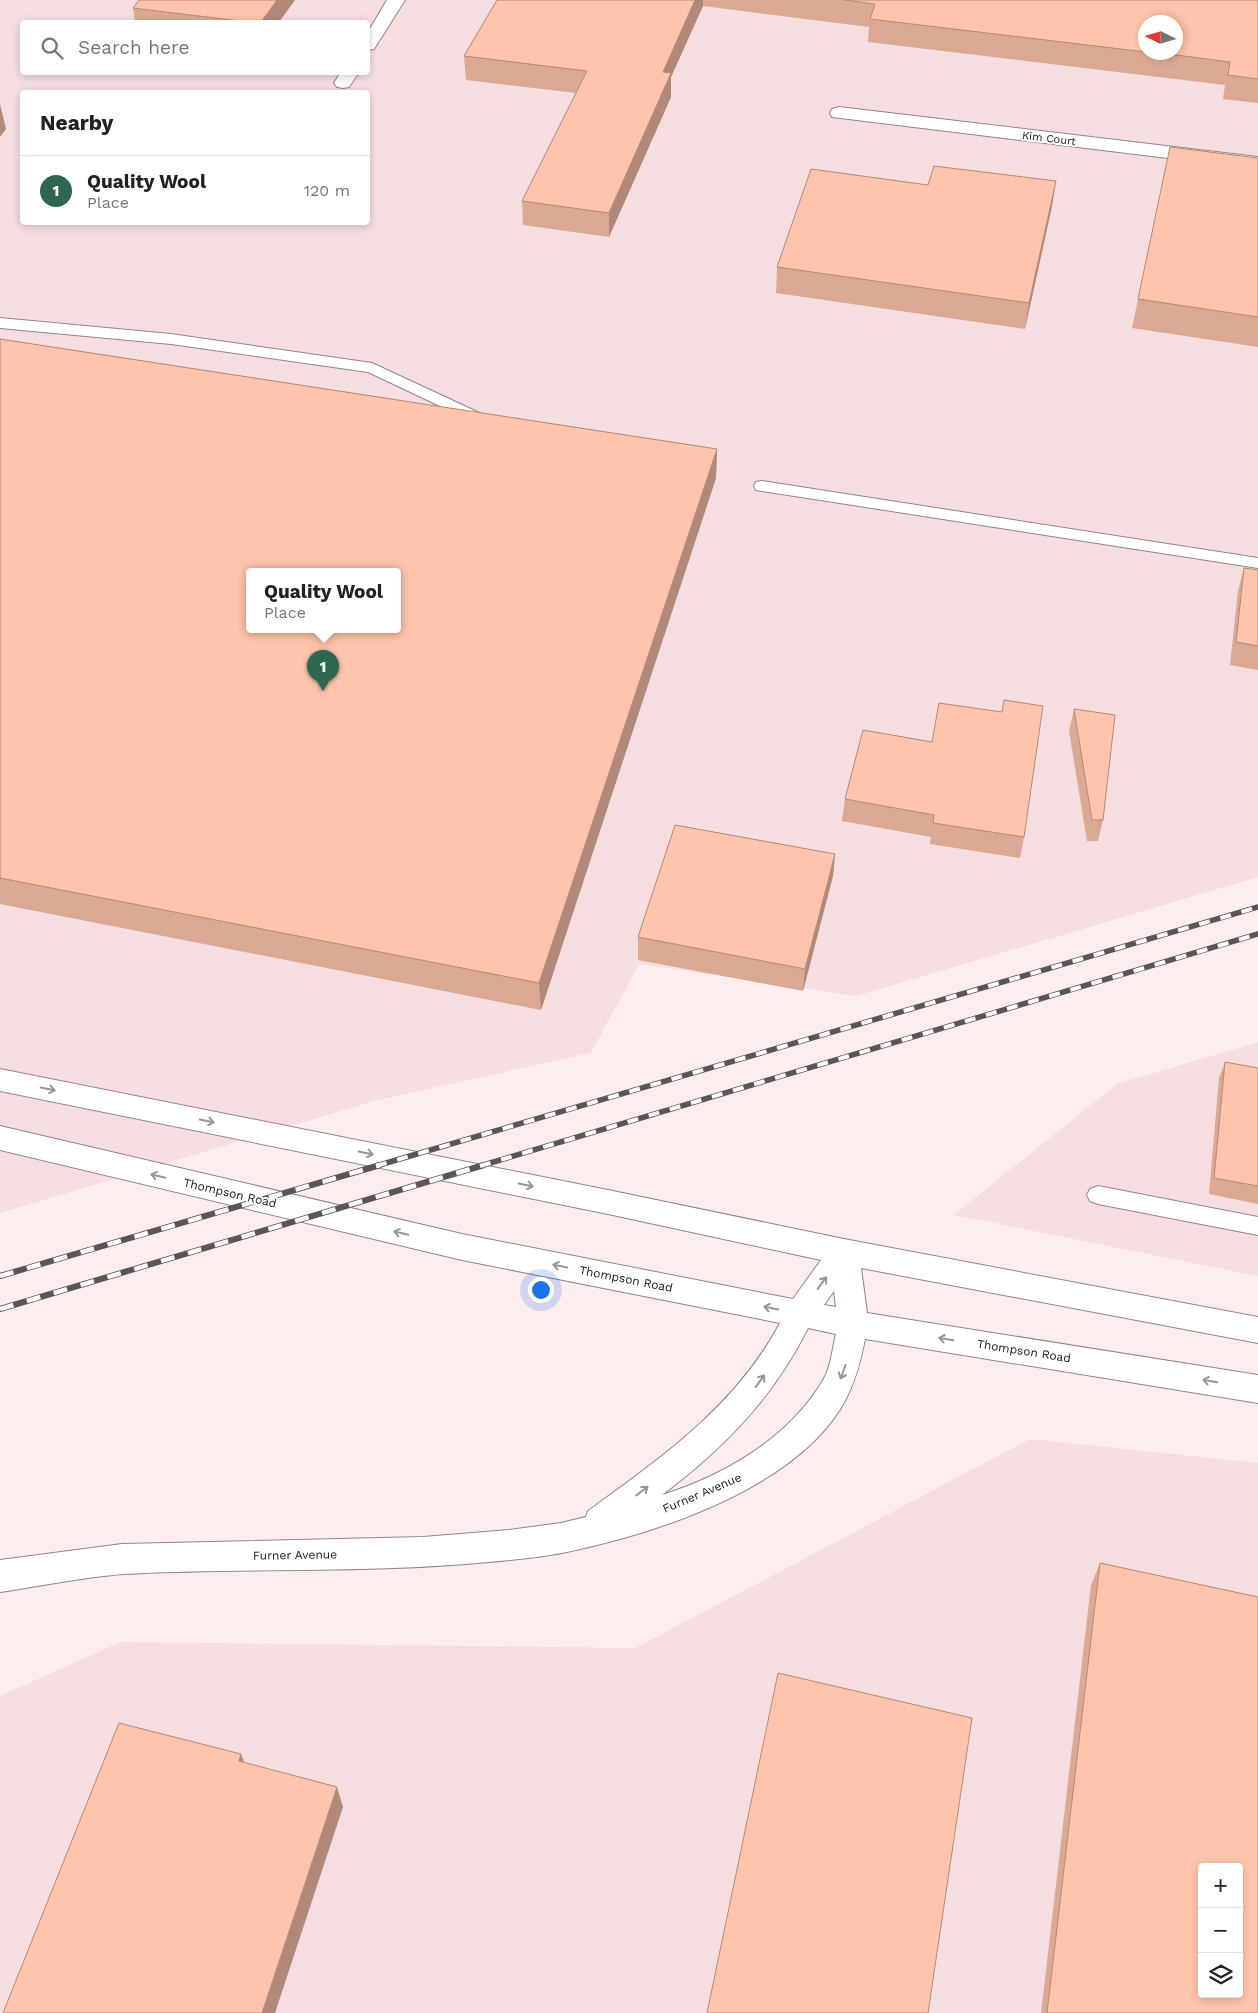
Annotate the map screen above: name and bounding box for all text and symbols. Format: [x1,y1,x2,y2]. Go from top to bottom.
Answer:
north arrow [1138,15,1183,60]
search box [20,20,370,75]
icon: search [38,34,66,62]
text: Search here [78,36,189,59]
text: Nearby [40,110,113,135]
street label: Kim Court [1021,129,1077,148]
text: Quality Wool [87,170,206,193]
text: 1 [53,181,59,200]
text: 120 m [304,181,350,200]
text: Place [87,193,129,212]
popup [246,568,401,633]
text: Quality Wool [264,580,383,603]
text: Place [264,603,306,622]
pin: 1 [307,650,339,691]
one-way arrow [39,1085,55,1095]
one-way arrow [199,1117,215,1127]
one-way arrow [358,1149,374,1158]
one-way arrow [150,1171,166,1180]
street label: Thompson Road [182,1176,278,1210]
one-way arrow [517,1181,533,1190]
one-way arrow [394,1228,410,1237]
one-way arrow [553,1261,569,1271]
street label: Thompson Road [578,1263,674,1295]
one-way arrow [817,1276,827,1290]
your location [528,1277,554,1303]
one-way arrow [764,1303,780,1312]
one-way arrow [938,1334,954,1344]
street label: Thompson Road [976,1337,1072,1365]
one-way arrow [838,1363,847,1379]
one-way arrow [755,1374,765,1388]
one-way arrow [1202,1376,1218,1386]
street label: Furner Avenue [661,1470,744,1516]
one-way arrow [635,1486,648,1497]
street label: Furner Avenue [253,1547,337,1563]
map controls [1198,1863,1243,1998]
button: + [1198,1863,1243,1908]
button: − [1198,1908,1243,1953]
button: layers [1198,1953,1243,1998]

